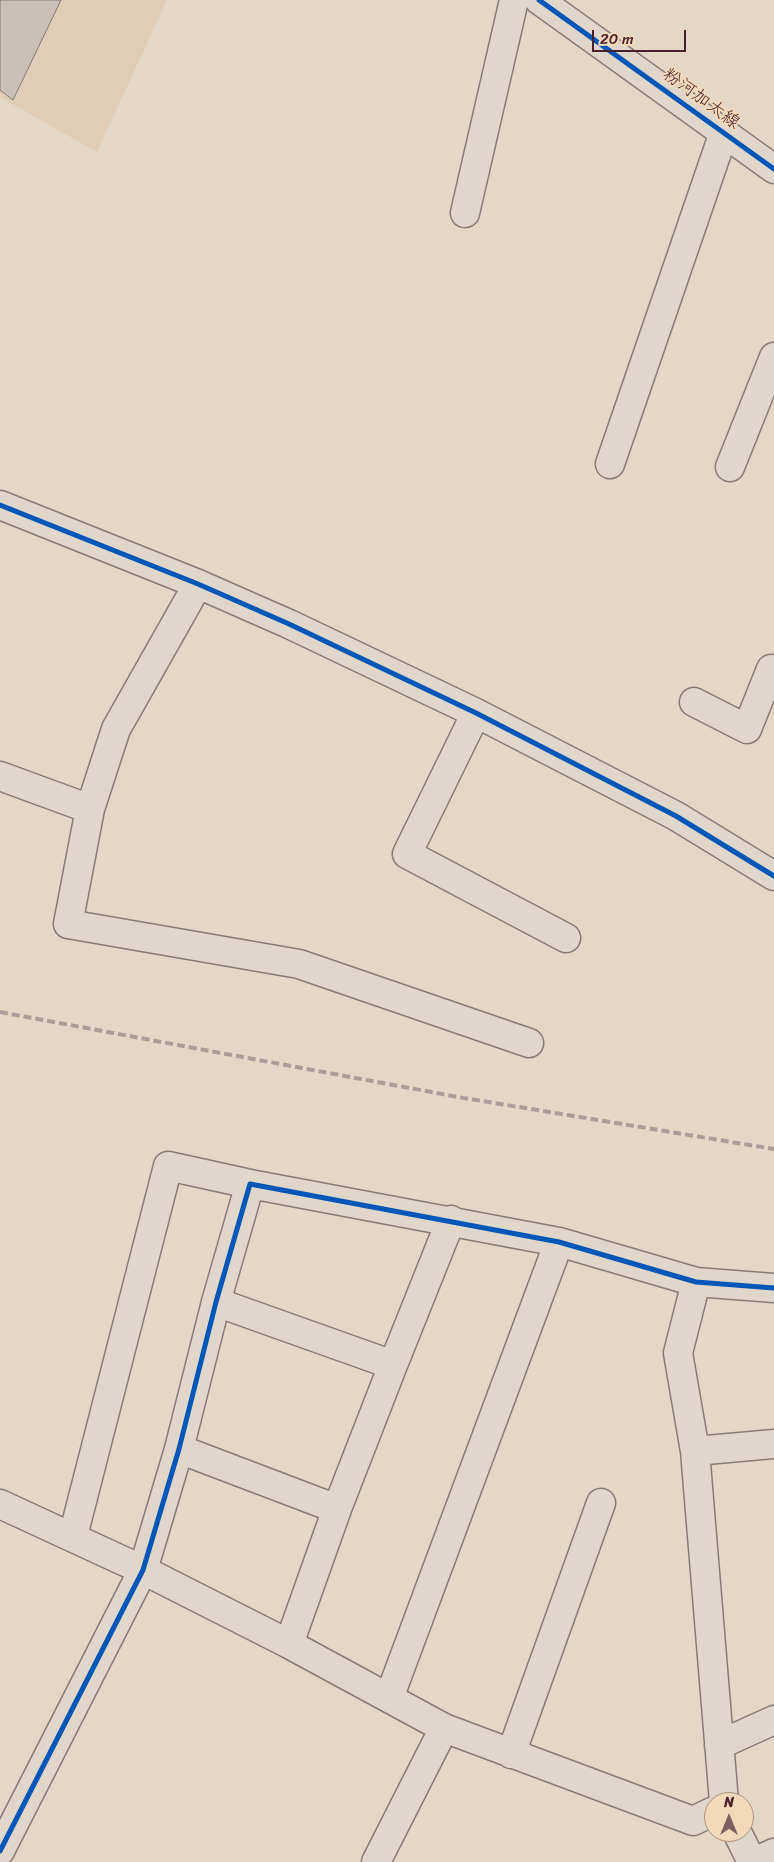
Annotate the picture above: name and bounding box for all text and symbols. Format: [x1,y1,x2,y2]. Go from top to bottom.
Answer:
scale bar [594,20,688,52]
text: 20 m [600,26,634,52]
street label: 粉河加太線 [658,64,744,134]
text: N [724,1790,734,1815]
north arrow [704,1792,754,1842]

